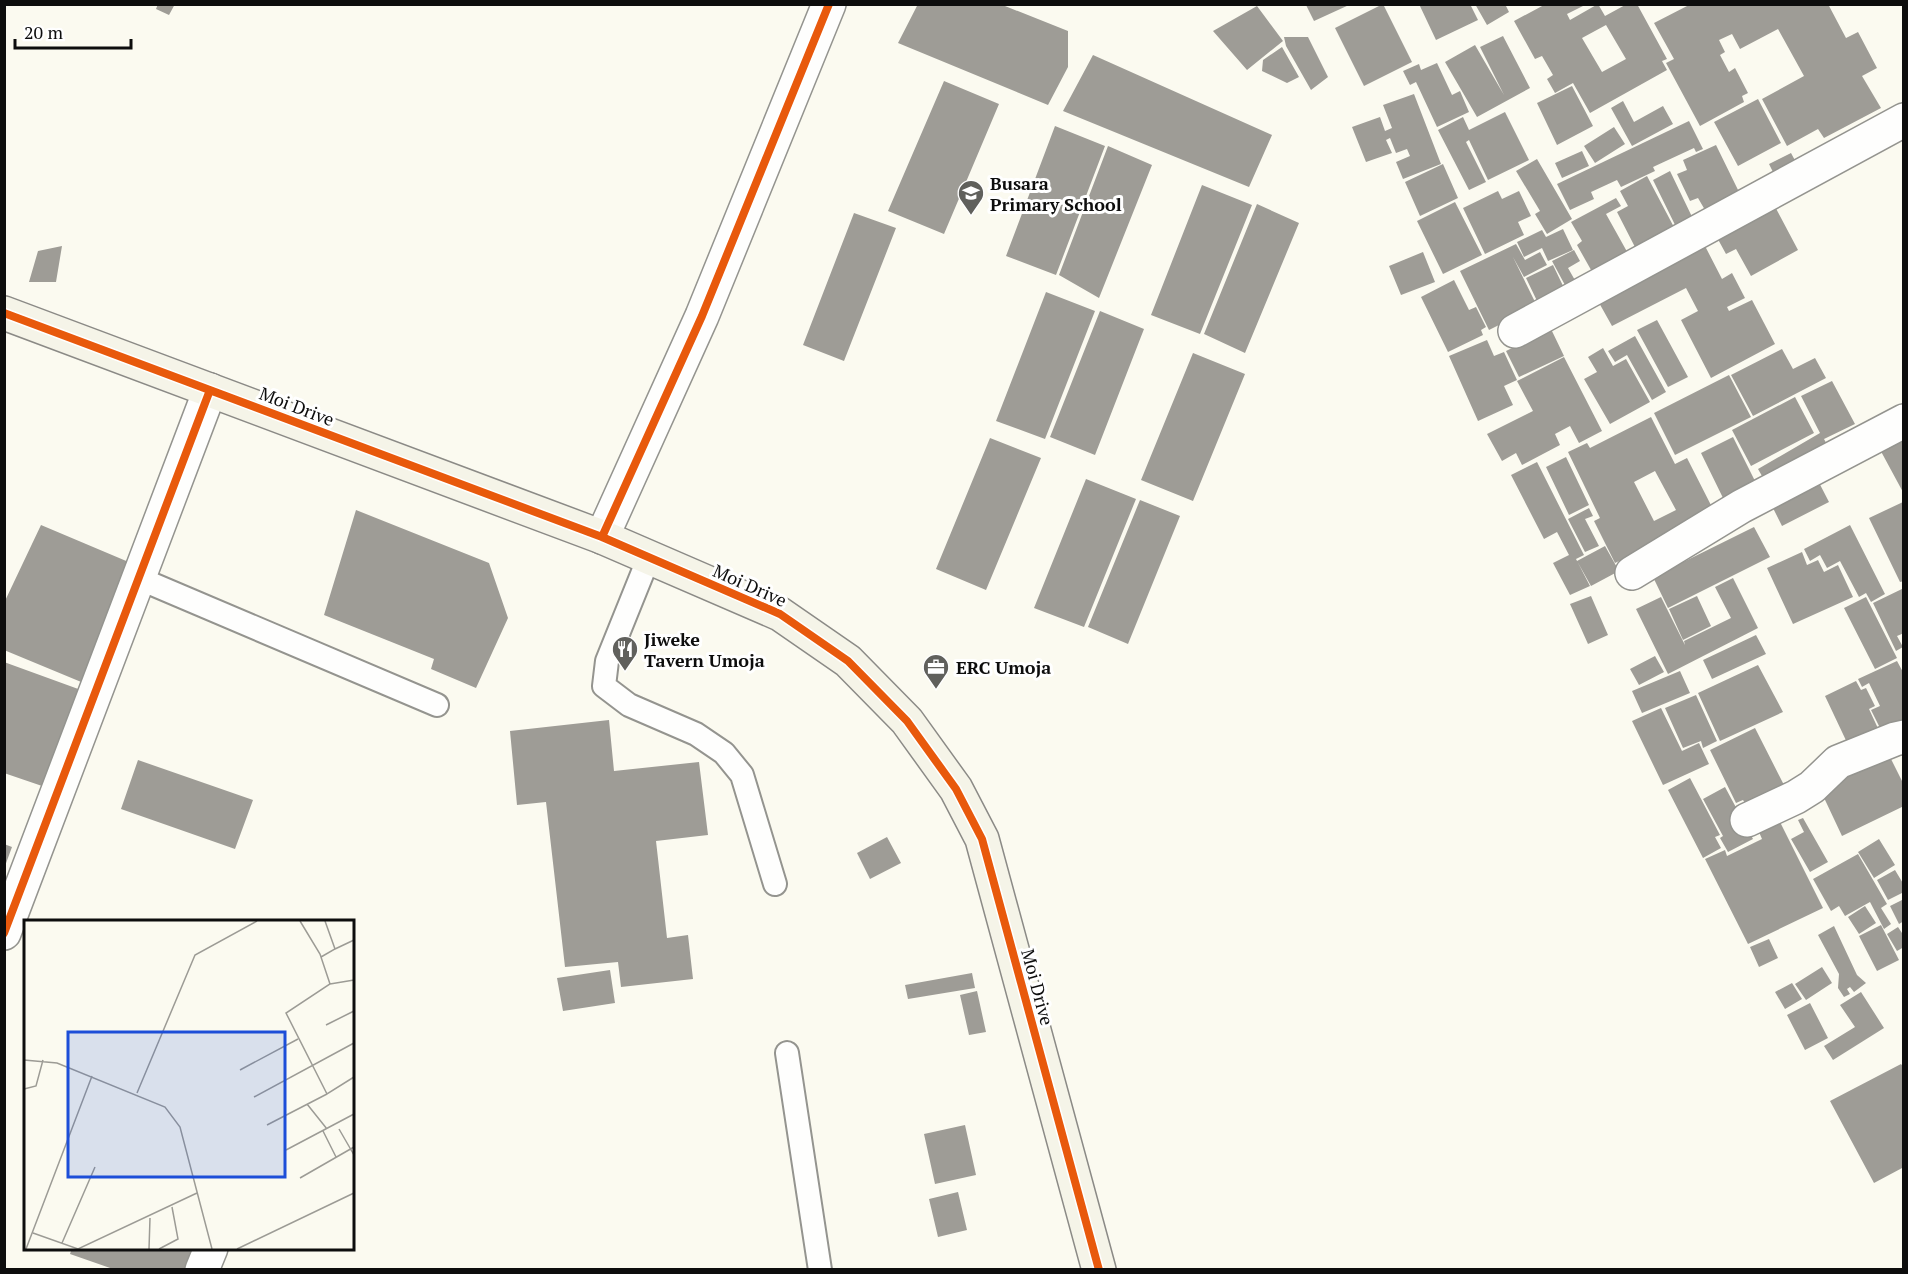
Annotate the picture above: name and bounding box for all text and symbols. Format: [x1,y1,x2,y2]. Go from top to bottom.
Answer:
scale bar [15,12,130,50]
text: 20 m [24,20,64,44]
place label: Busara Primary School [990,171,1122,216]
school or university icon: Busara Primary School [956,178,986,216]
street label: Moi Drive [256,381,338,431]
street label: Moi Drive [709,558,791,612]
place label: Jiweke Tavern Umoja [644,627,765,672]
restaurant icon: Jiweke Tavern Umoja [610,634,640,672]
office icon: ERC Umoja [921,652,951,690]
place label: ERC Umoja [956,655,1051,679]
inset map [24,920,354,1250]
street label: Moi Drive [1016,946,1060,1028]

